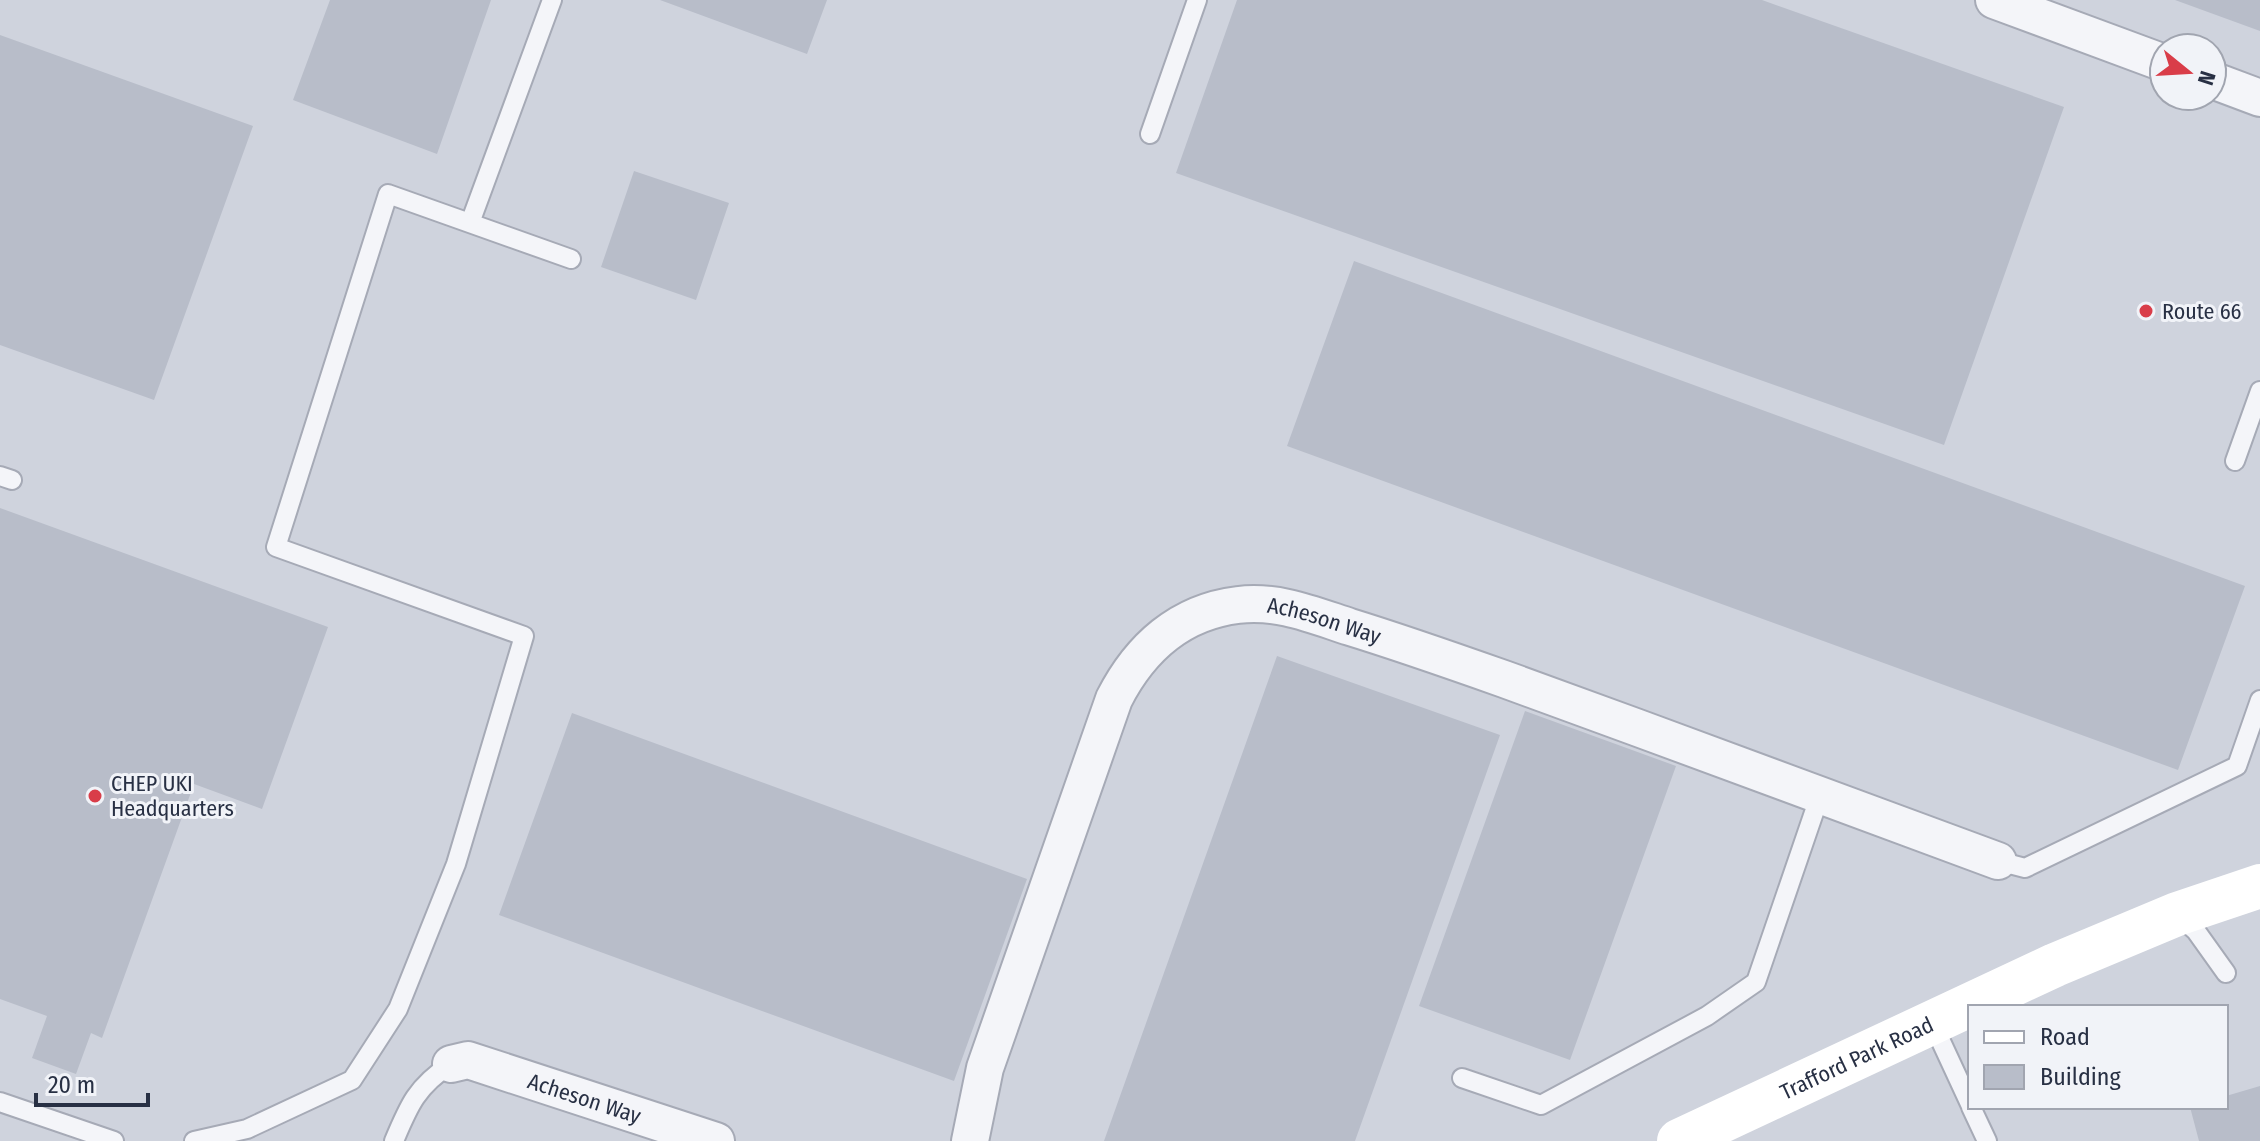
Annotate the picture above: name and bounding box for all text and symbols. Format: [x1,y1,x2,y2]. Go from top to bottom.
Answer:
north arrow [2148,32,2228,112]
text: N [2192,68,2221,88]
place label: Route 66 [2162,298,2242,325]
marker: Route 66 [2137,302,2155,320]
street label: Acheson Way [1266,592,1384,650]
place label: CHEP UKI Headquarters [111,770,234,822]
marker: CHEP UKI Headquarters [86,787,104,805]
legend [1968,1005,2228,1109]
street label: Trafford Park Road [1776,1011,1938,1106]
text: Road [2040,1023,2090,1051]
scale bar [36,1057,148,1107]
text: Building [2040,1063,2122,1091]
street label: Acheson Way [524,1067,644,1130]
text: 20 m [48,1071,95,1099]

